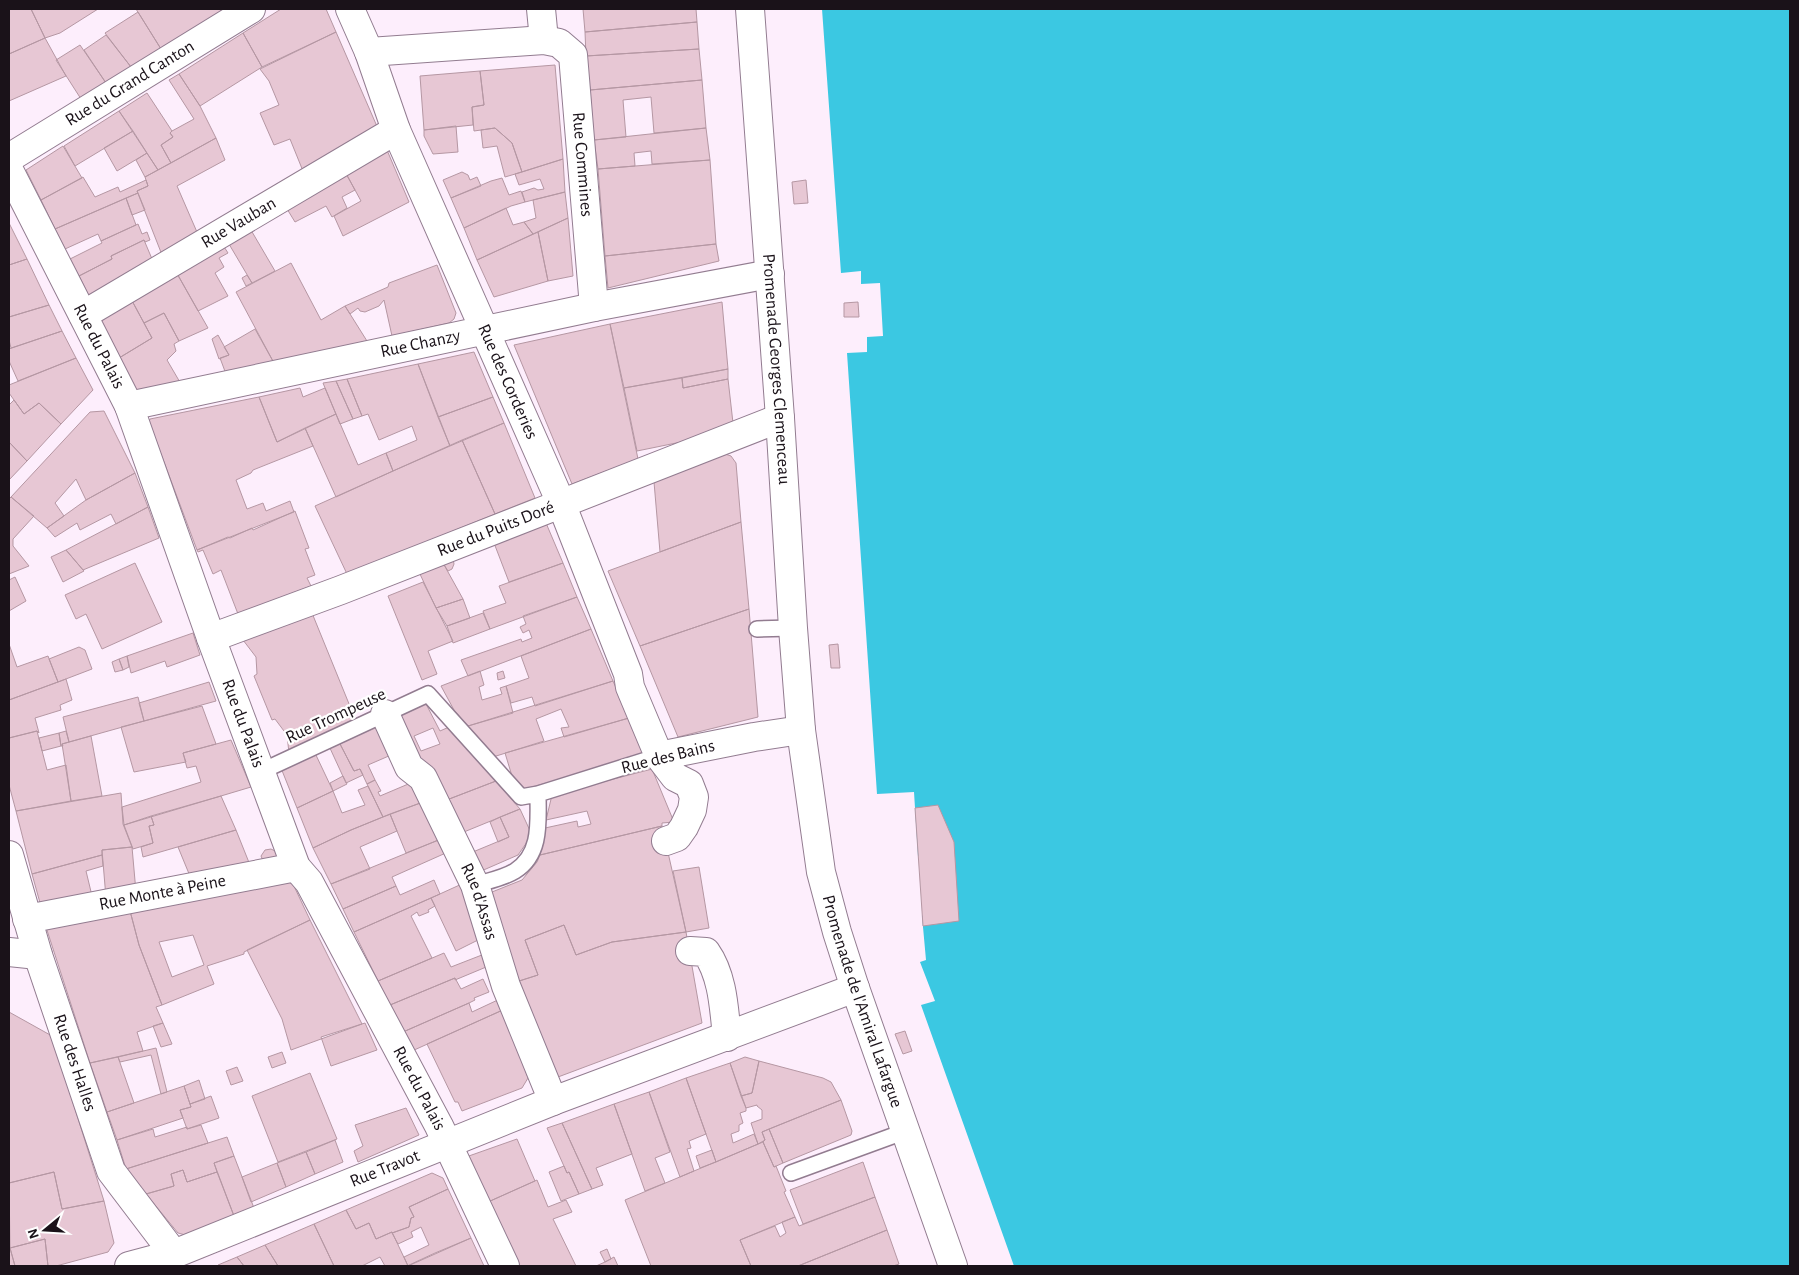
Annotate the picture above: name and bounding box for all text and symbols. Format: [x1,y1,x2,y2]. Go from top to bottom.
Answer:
street label: Rue du Grand Canton [62,37,198,130]
street label: Rue Commines [569,111,595,218]
street label: Rue Vauban [198,194,279,252]
street label: Promenade Georges Clemenceau [759,253,793,485]
street label: Rue du Palais [70,301,128,392]
street label: Rue des Corderies [474,322,541,442]
street label: Rue Chanzy [379,327,462,361]
street label: Rue du Puits Doré [435,498,557,560]
street label: Rue du Palais [218,677,267,770]
street label: Rue Trompeuse [283,685,389,747]
street label: Rue des Bains [619,737,717,777]
street label: Rue d'Assas [457,860,500,942]
street label: Rue Monte à Peine [97,872,227,914]
street label: Promenade de l'Amiral Lafargue [819,893,906,1110]
street label: Rue des Halles [50,1012,99,1114]
street label: Rue du Palais [389,1043,449,1133]
street label: Rue Travot [347,1147,423,1191]
north arrow [20,1205,70,1255]
text: N [25,1227,42,1241]

